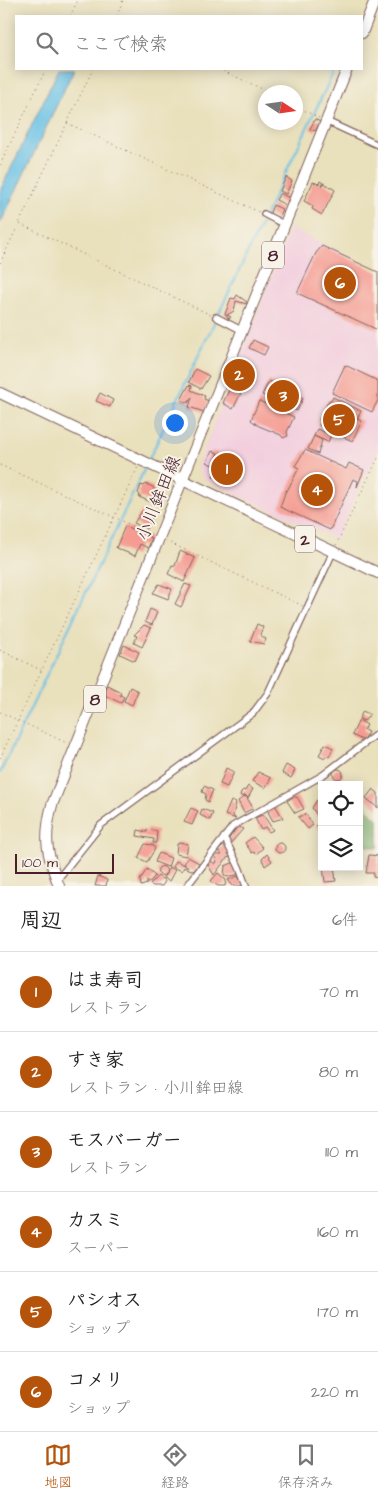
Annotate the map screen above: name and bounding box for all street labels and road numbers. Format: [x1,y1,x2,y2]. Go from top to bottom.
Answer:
road number: 8 [262,242,284,268]
street label: 小川鉾田線 [130,452,187,545]
road number: 2 [295,526,315,552]
road number: 8 [84,686,106,712]

